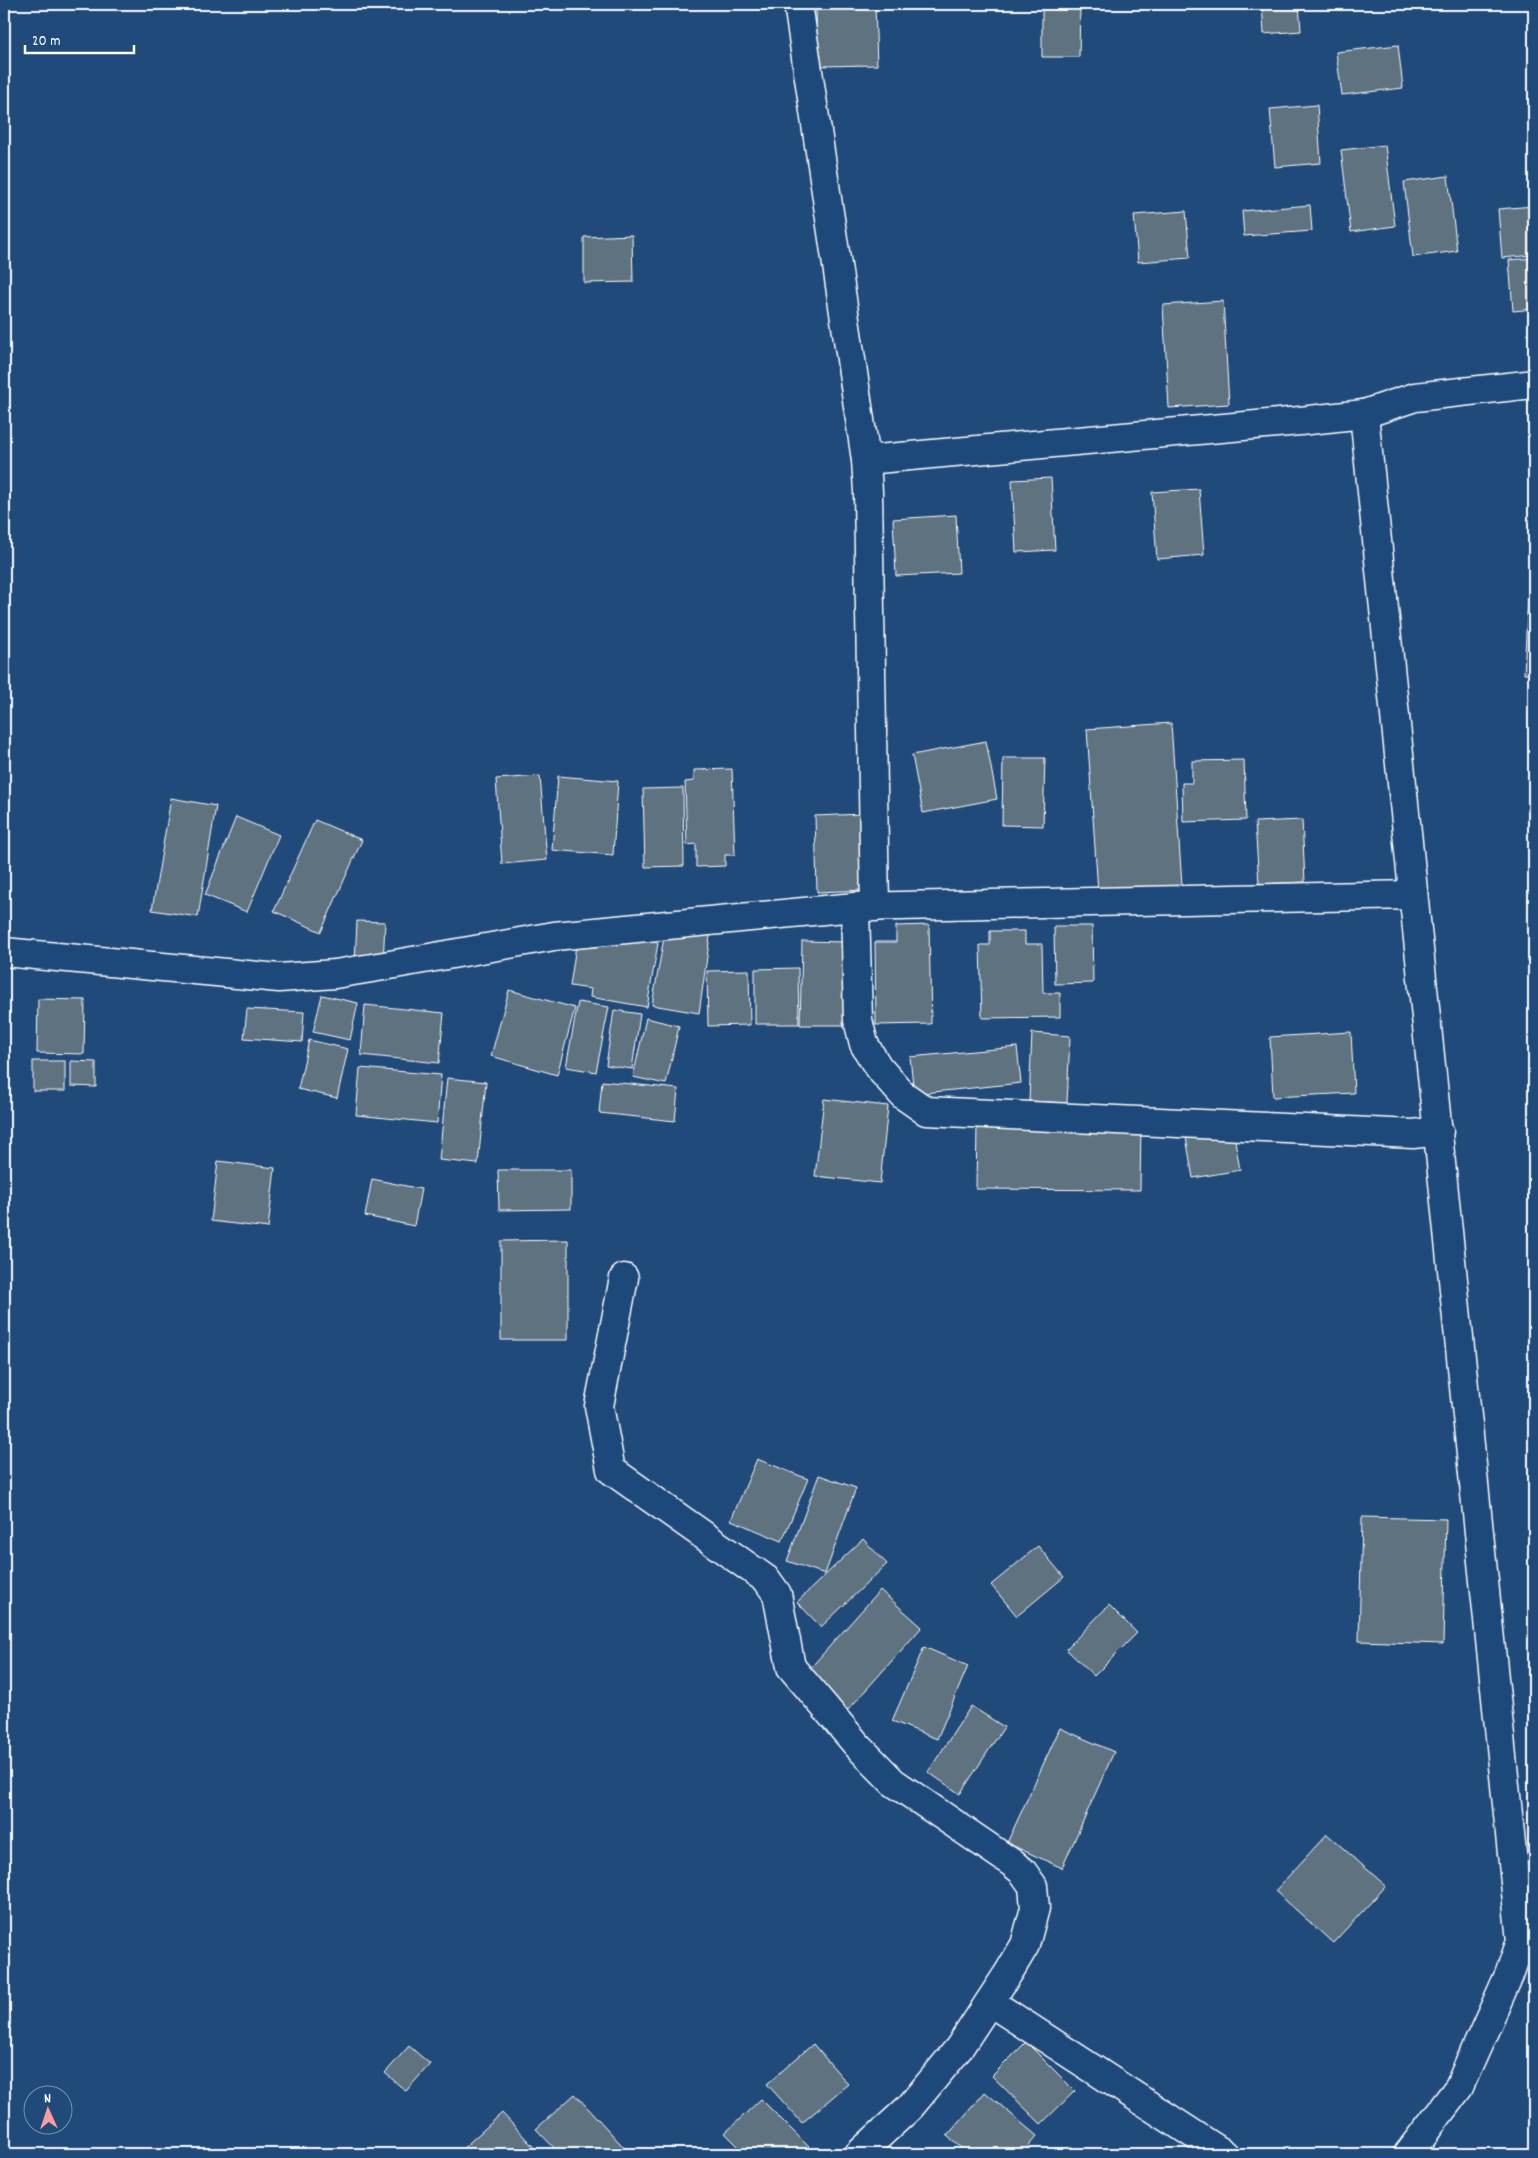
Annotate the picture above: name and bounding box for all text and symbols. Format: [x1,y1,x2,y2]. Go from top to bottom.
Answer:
scale bar [25,22,134,54]
text: 20 m [32,31,60,53]
north arrow [22,2086,72,2136]
text: N [43,2089,51,2109]

